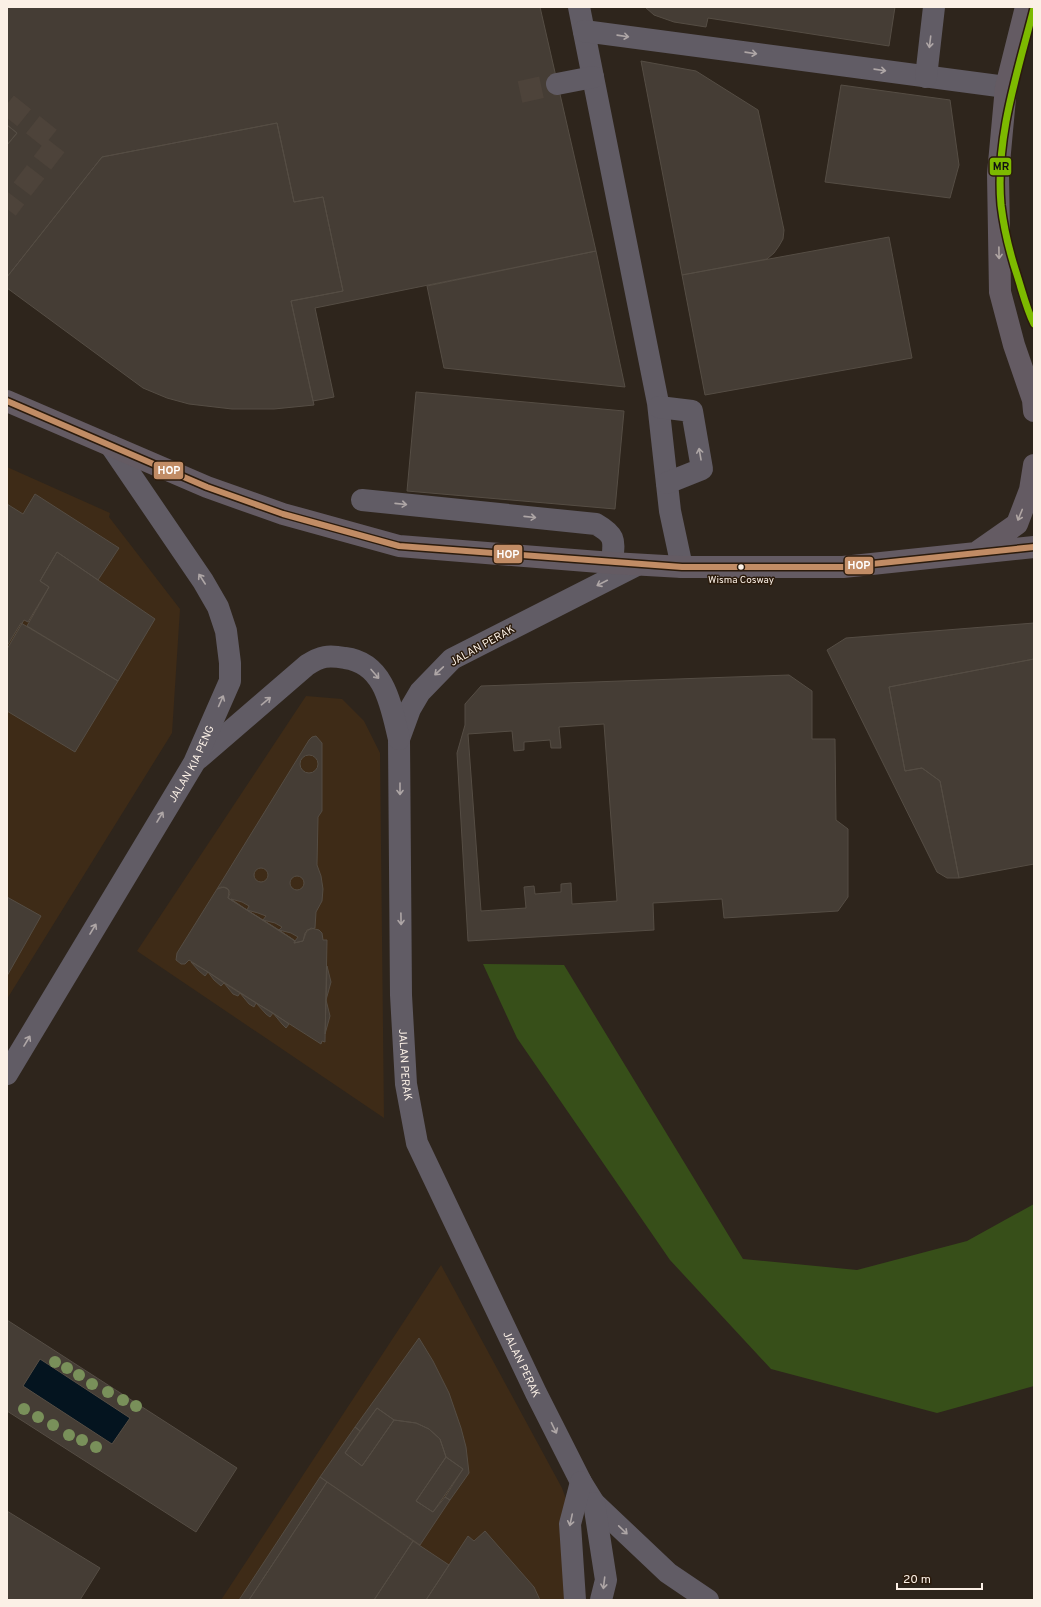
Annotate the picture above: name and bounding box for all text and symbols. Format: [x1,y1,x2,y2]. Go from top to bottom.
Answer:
one-way arrow [616,32,629,40]
one-way arrow [926,35,934,48]
one-way arrow [745,49,758,57]
one-way arrow [873,67,886,74]
line badge: MR [989,157,1012,176]
text: MR [993,160,1009,174]
one-way arrow [995,246,1003,259]
one-way arrow [695,448,703,461]
line badge: HOP [153,461,184,480]
text: HOP [158,464,180,478]
one-way arrow [394,500,407,508]
one-way arrow [1016,509,1024,521]
one-way arrow [523,513,536,521]
line badge: HOP [493,544,523,564]
text: HOP [497,548,519,562]
line badge: HOP [844,556,874,575]
text: HOP [848,559,870,573]
marker: Wisma Cosway [736,562,746,572]
one-way arrow [197,573,205,585]
place label: Wisma Cosway [708,574,774,587]
one-way arrow [596,579,608,587]
street label: JALAN PERAK [448,622,517,669]
one-way arrow [434,666,444,676]
one-way arrow [370,669,379,680]
one-way arrow [218,696,225,708]
one-way arrow [261,696,272,705]
street label: JALAN KIA PENG [166,723,218,805]
one-way arrow [396,782,404,795]
one-way arrow [157,811,165,823]
one-way arrow [397,912,405,925]
one-way arrow [90,923,98,935]
street label: JALAN PERAK [395,1029,415,1102]
one-way arrow [23,1035,31,1047]
street label: JALAN PERAK [499,1329,543,1400]
one-way arrow [551,1421,558,1433]
one-way arrow [567,1513,575,1526]
one-way arrow [618,1525,628,1535]
scale bar [897,1565,982,1591]
text: 20 m [903,1572,931,1588]
one-way arrow [600,1576,608,1589]

